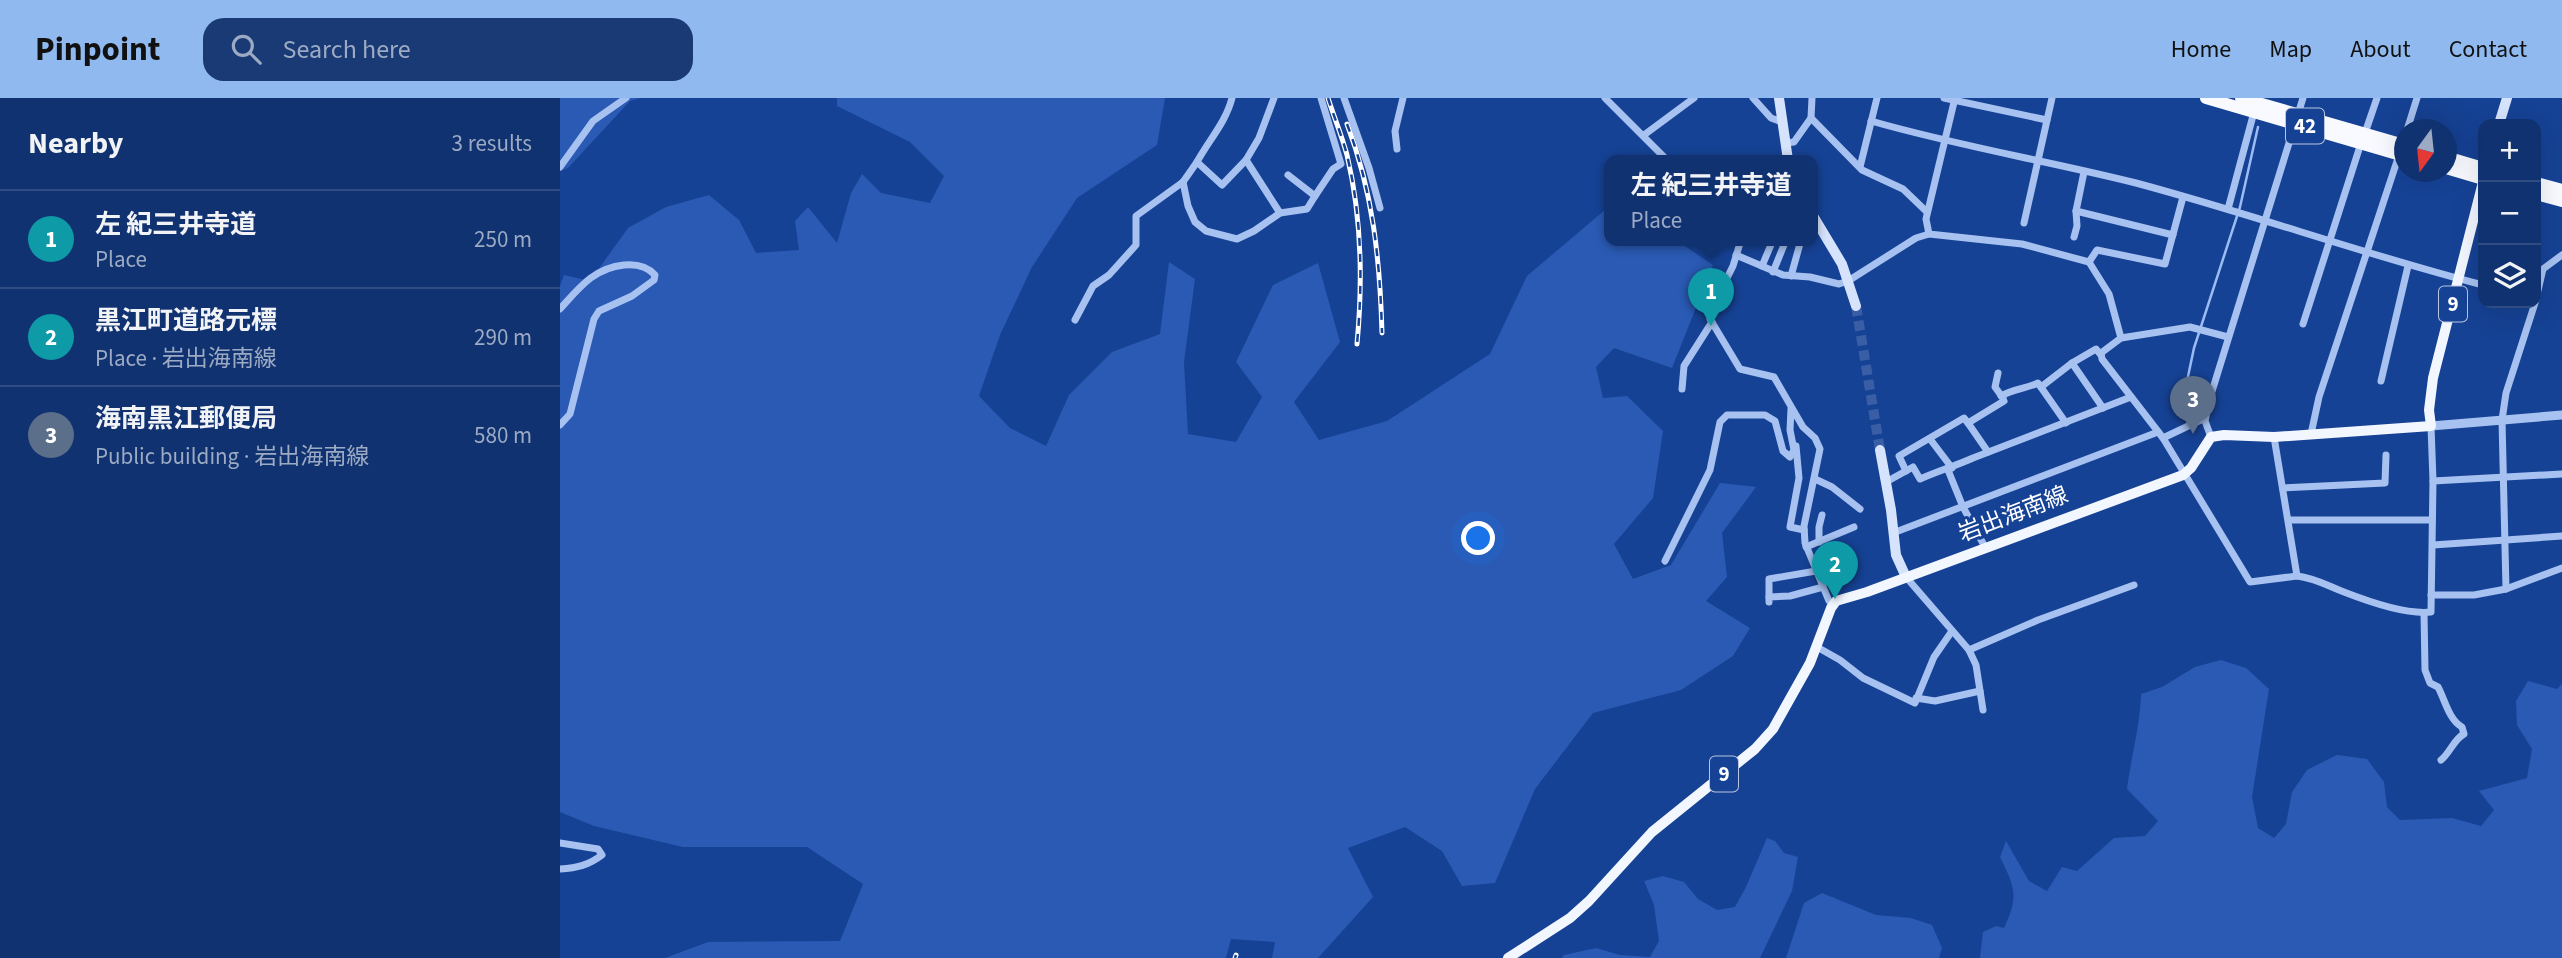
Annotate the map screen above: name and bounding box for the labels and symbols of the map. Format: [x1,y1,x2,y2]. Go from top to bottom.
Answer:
road number: 42 [2286,108,2324,144]
north arrow [2394,119,2457,182]
pin: 1 [1688,268,1734,326]
road number: 9 [2439,286,2467,322]
pin: 3 [2170,376,2216,434]
street label: 岩出海南線 [1953,478,2073,550]
your location [1461,521,1495,555]
pin: 2 [1812,541,1858,599]
road number: 9 [1710,756,1738,792]

